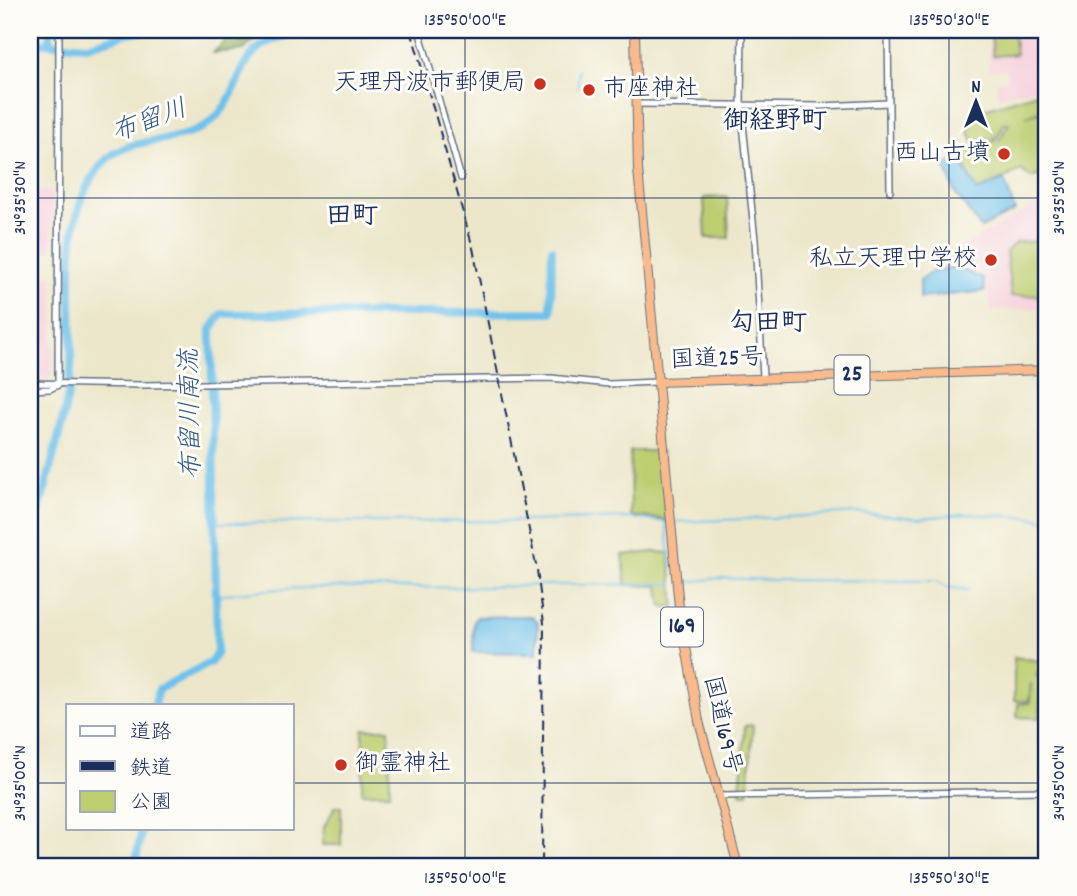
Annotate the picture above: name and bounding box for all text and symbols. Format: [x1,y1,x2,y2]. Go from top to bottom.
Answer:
text: 135°50'00"E [424,9,506,34]
text: 135°50'30"E [909,9,989,34]
north arrow [940,66,1010,136]
place label: 天理丹波市郵便局 [334,67,526,101]
place label: 市座神社 [603,73,699,107]
text: N [971,75,981,102]
marker: 天理丹波市郵便局 [532,76,548,92]
marker: 市座神社 [581,82,597,98]
water label: 布留川 [107,91,193,153]
district label: 御経野町 [723,104,827,141]
place label: 西山古墳 [894,137,990,171]
marker: 西山古墳 [996,146,1012,162]
text: 34°35'30"N [9,161,34,235]
text: 34°35'30"N [1048,161,1073,235]
district label: 田町 [326,199,378,236]
place label: 私立天理中学校 [809,243,977,277]
marker: 私立天理中学校 [983,252,999,268]
district label: 勾田町 [729,306,807,343]
street label: 国道25号 [670,341,764,379]
water label: 布留川南流 [172,347,212,479]
road number: 25 [834,356,870,394]
road number: 169 [661,608,703,646]
street label: 国道169号 [693,672,749,778]
legend [66,704,294,830]
text: 道路 [130,719,172,749]
text: 34°35'00"N [9,745,34,821]
text: 34°35'00"N [1048,745,1073,821]
place label: 御霊神社 [355,748,451,782]
text: 鉄道 [130,755,172,785]
marker: 御霊神社 [333,757,349,773]
text: 公園 [130,789,172,819]
text: 135°50'00"E [424,867,506,892]
text: 135°50'30"E [909,867,989,892]

